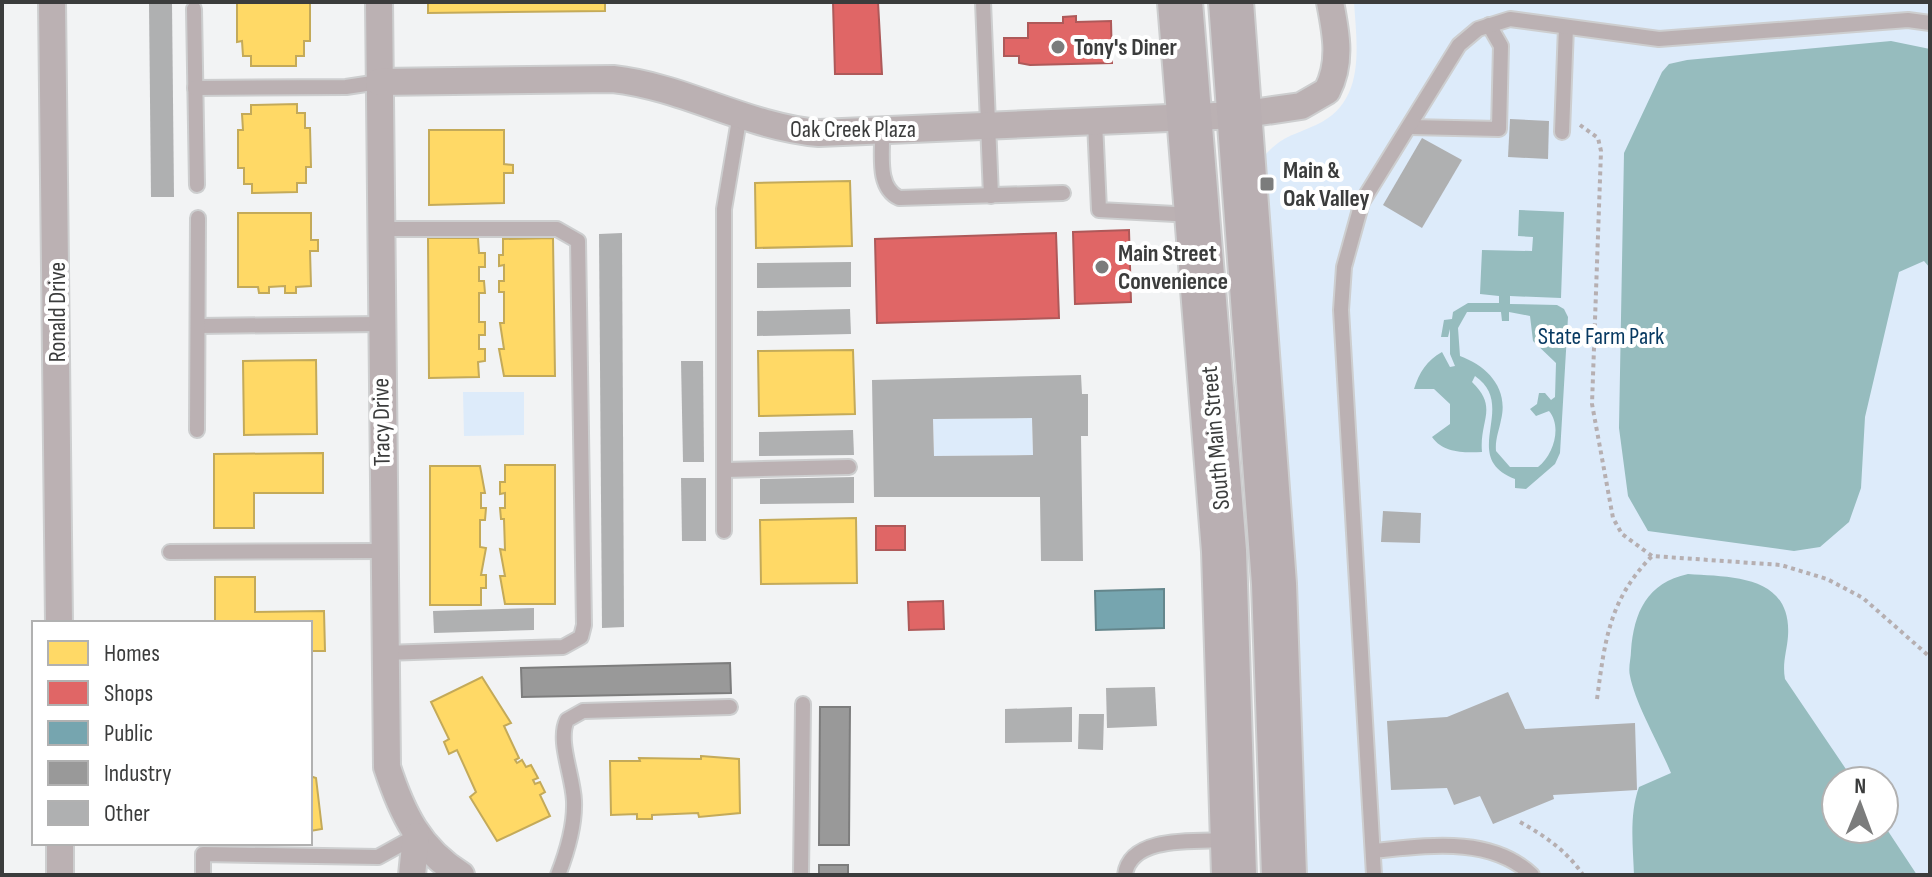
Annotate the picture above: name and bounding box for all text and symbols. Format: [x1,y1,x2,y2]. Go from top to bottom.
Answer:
place label: Tony's Diner [1074,33,1178,62]
marker: Tony's Diner [1049,38,1067,56]
street label: Oak Creek Plaza [790,115,916,144]
place label: Main & Oak Valley [1283,156,1370,213]
marker: Main & Oak Valley [1258,175,1276,193]
place label: Main Street Convenience [1118,239,1228,296]
marker: Main Street Convenience [1093,258,1111,276]
street label: Ronald Drive [43,262,72,362]
park label: State Farm Park [1538,322,1664,351]
street label: South Main Street [1195,365,1236,511]
street label: Tracy Drive [366,378,397,466]
legend [32,621,312,845]
text: Homes [104,639,160,668]
text: Shops [104,679,153,708]
text: Public [104,719,153,748]
text: Industry [104,759,171,788]
north arrow [1820,765,1900,845]
text: N [1854,773,1866,800]
text: Other [104,799,150,828]

